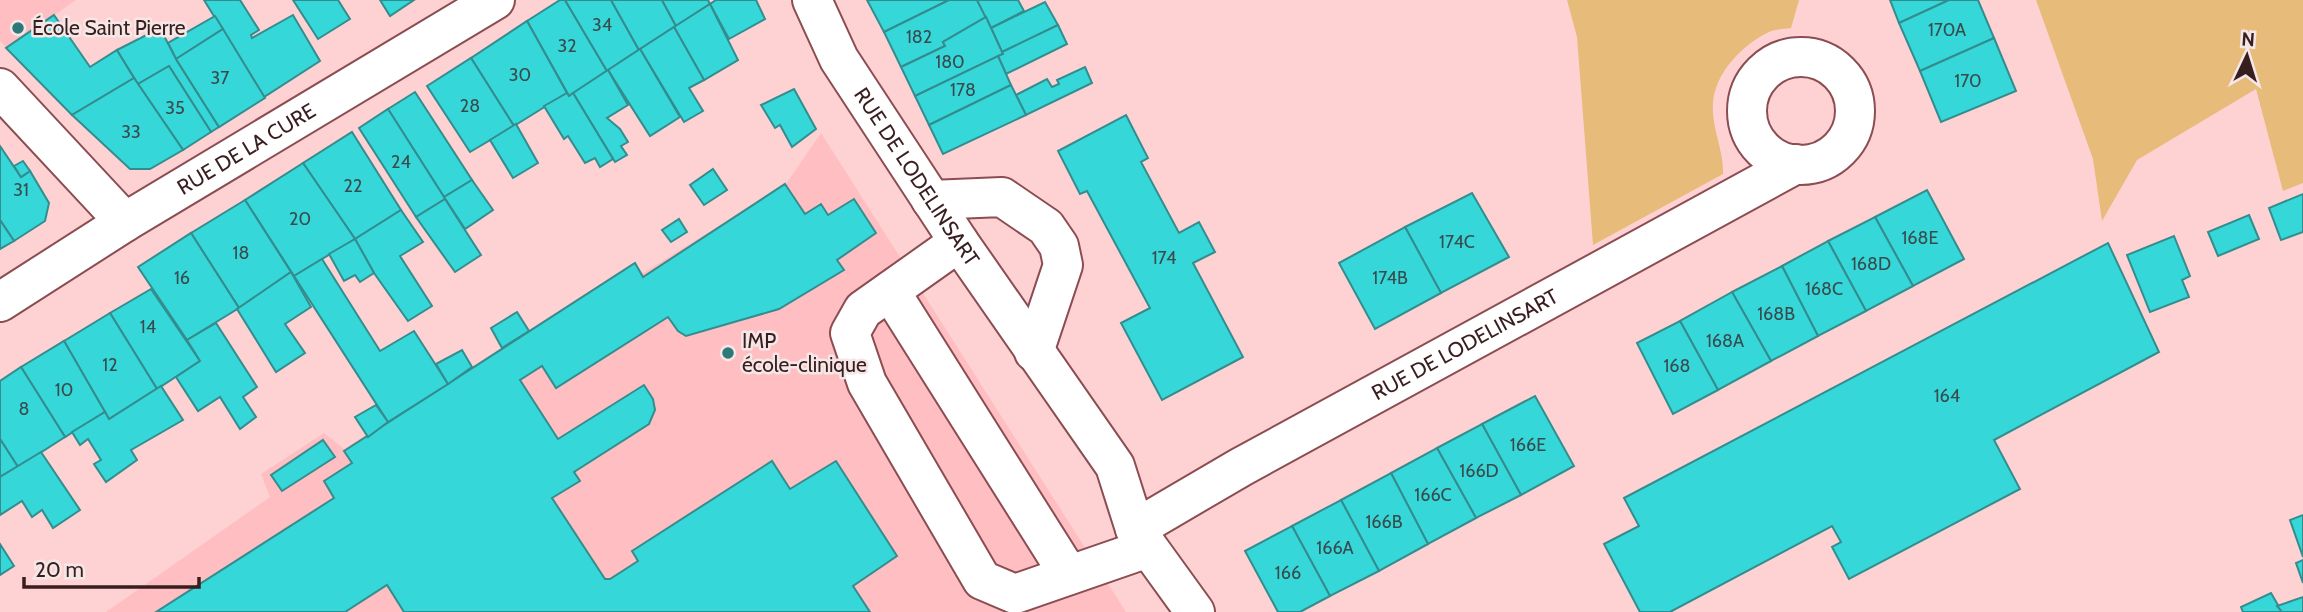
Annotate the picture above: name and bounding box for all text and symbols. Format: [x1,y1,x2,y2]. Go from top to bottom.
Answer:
house number: 34 [592,14,612,36]
place label: École Saint Pierre [32,15,186,40]
house number: 170A [1928,19,1966,41]
marker: École Saint Pierre [10,20,26,36]
north arrow [2212,21,2282,91]
house number: 182 [906,26,932,48]
text: N [2241,28,2256,51]
house number: 32 [557,35,577,57]
house number: 180 [935,51,965,73]
house number: 30 [509,64,531,86]
house number: 37 [211,67,229,89]
house number: 170 [1954,70,1982,92]
house number: 178 [950,79,976,101]
street label: RUE DE LODELINSART [849,83,985,271]
house number: 28 [460,95,480,117]
house number: 35 [165,97,185,119]
street label: RUE DE LA CURE [173,98,320,200]
house number: 33 [121,121,141,143]
house number: 24 [391,151,411,173]
house number: 22 [344,175,362,197]
house number: 31 [13,179,29,201]
house number: 20 [289,208,311,230]
house number: 168E [1902,227,1939,249]
house number: 174C [1439,231,1475,253]
house number: 18 [233,242,249,264]
house number: 174 [1152,247,1176,269]
house number: 168D [1851,253,1891,275]
house number: 16 [174,267,190,289]
house number: 174B [1372,267,1408,289]
house number: 168C [1805,278,1843,300]
street label: RUE DE LODELINSART [1367,283,1562,405]
house number: 168B [1757,303,1795,325]
house number: 14 [140,316,156,338]
place label: IMP école-clinique [742,328,867,377]
house number: 168A [1706,330,1744,352]
marker: IMP école-clinique [720,345,736,361]
house number: 12 [102,354,118,376]
house number: 168 [1663,355,1691,377]
house number: 10 [55,379,73,401]
house number: 164 [1934,385,1960,407]
house number: 8 [19,398,29,420]
house number: 166E [1510,434,1546,456]
house number: 166D [1459,460,1499,482]
house number: 166C [1414,484,1452,506]
house number: 166B [1365,511,1403,533]
house number: 166A [1316,537,1354,559]
scale bar [24,546,200,590]
text: 20 m [35,557,84,582]
house number: 166 [1275,562,1301,584]

